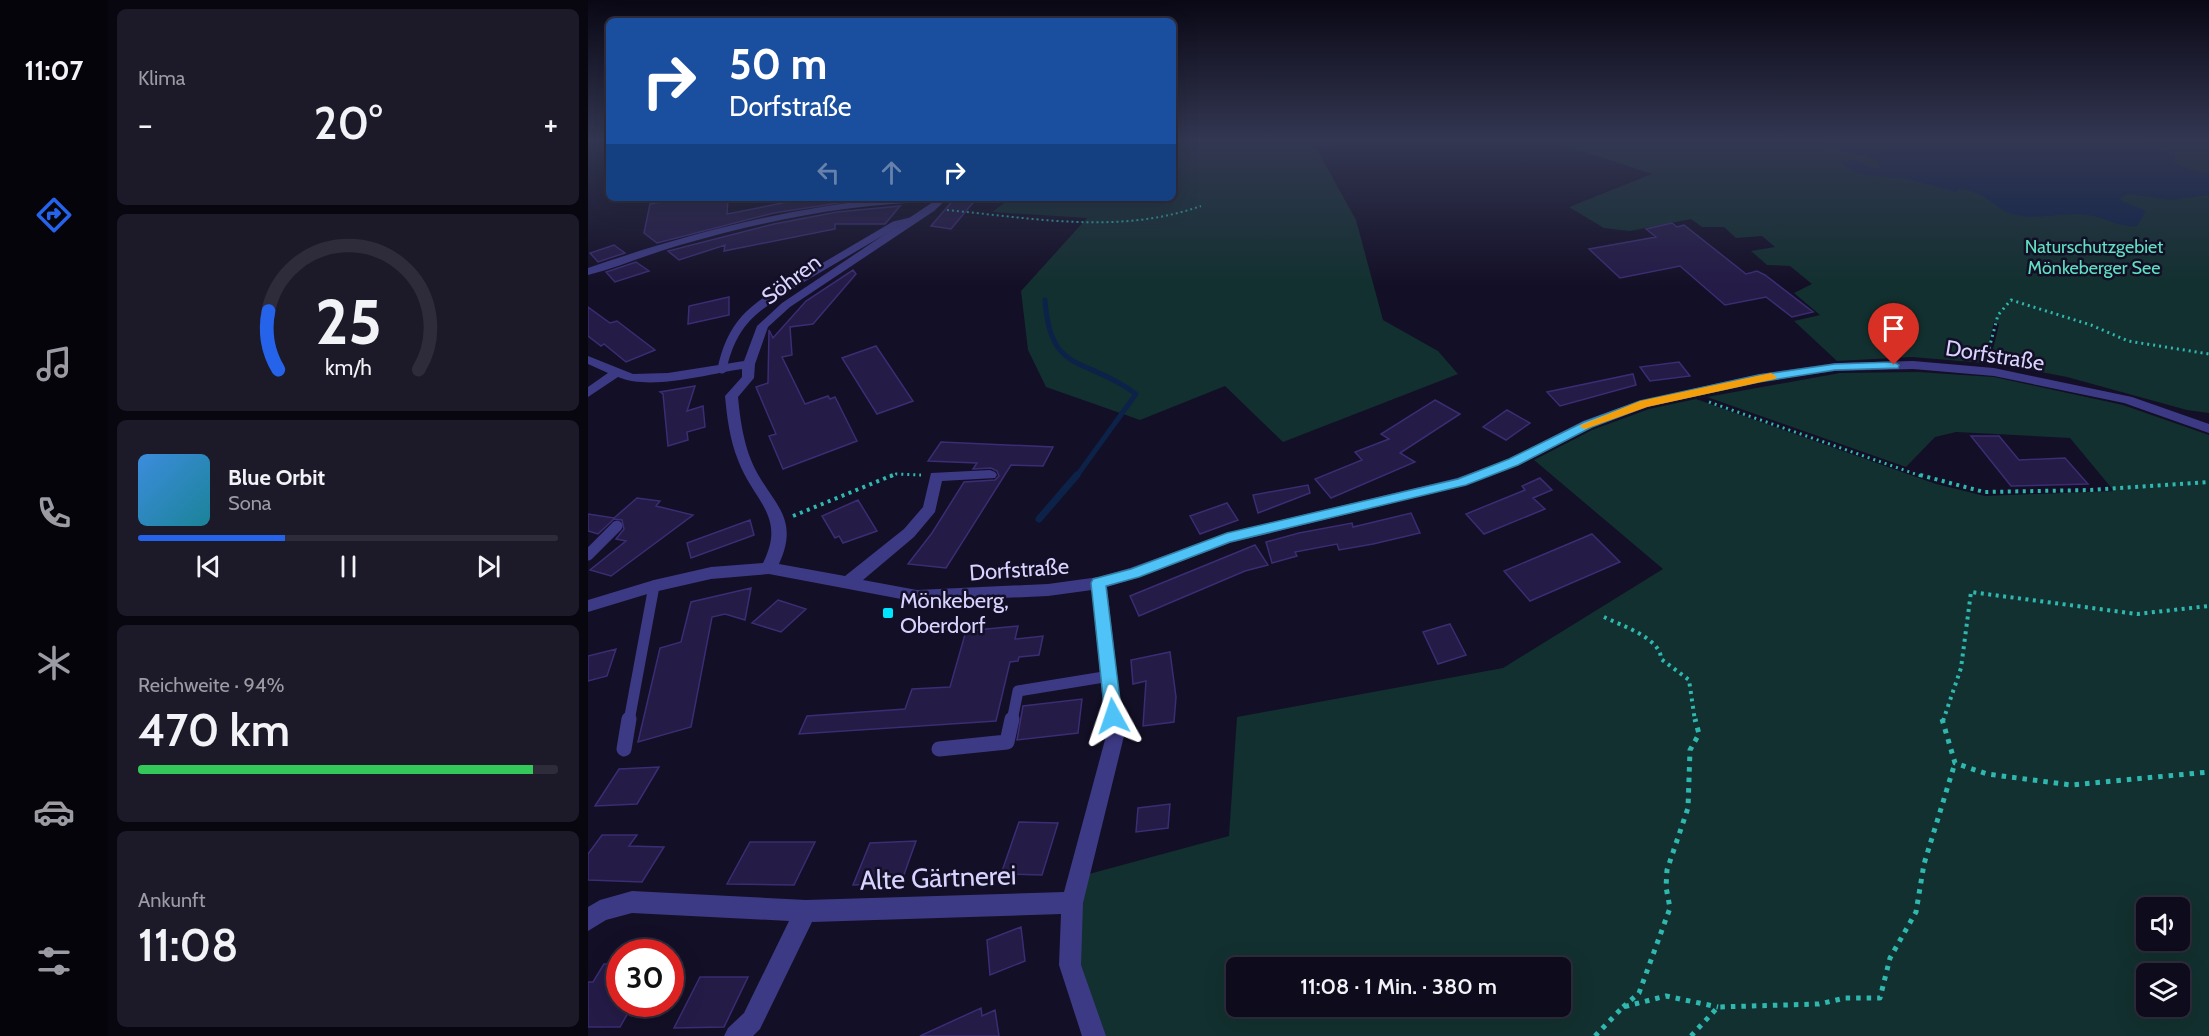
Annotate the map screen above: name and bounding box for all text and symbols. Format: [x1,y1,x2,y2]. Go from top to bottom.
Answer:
text: 50 m [729,38,827,90]
icon: right [630,42,708,120]
text: 11:07 [25,54,83,87]
text: Klima [138,66,185,90]
text: Dorfstraße [729,90,852,123]
text: 20° [314,96,382,150]
text: − [138,104,153,144]
text: + [543,104,558,144]
icon: left [812,156,845,189]
icon: ahead [875,156,908,189]
icon: right [938,156,971,189]
icon: directions [33,194,75,236]
park label: Naturschutzgebiet Mönkeberger See [2025,236,2163,279]
street label: Söhren [756,248,826,310]
text: 25 [315,284,381,360]
pin [1868,303,1919,365]
icon: arrive [1877,312,1910,345]
street label: Dorfstraße [1943,334,2046,377]
icon: music [33,343,75,385]
text: km/h [325,354,371,380]
text: Blue Orbit [228,464,325,491]
text: Sona [228,491,271,515]
icon: phone [33,492,75,534]
icon: previous [192,550,225,583]
icon: pause [332,550,365,583]
icon: next [472,550,505,583]
street label: Dorfstraße [968,553,1070,586]
place label: Mönkeberg, Oberdorf [900,587,1009,639]
marker: Mönkeberg, Oberdorf [881,606,895,620]
icon: climate [33,642,75,684]
text: Reichweite · 94% [138,673,284,697]
position arrow [1081,684,1145,748]
text: 470 km [138,703,290,757]
icon: car [33,791,75,833]
street label: Alte Gärtnerei [859,858,1017,897]
text: Ankunft [138,888,205,912]
map controls [2136,897,2190,1017]
button: sound [2136,897,2190,951]
text: 11:08 [138,918,238,972]
speed limit sign: 30 [606,939,684,1017]
icon: filters [33,940,75,982]
button: layers [2136,963,2190,1017]
text: 11:08 · 1 Min. · 380 m [1300,973,1497,1000]

